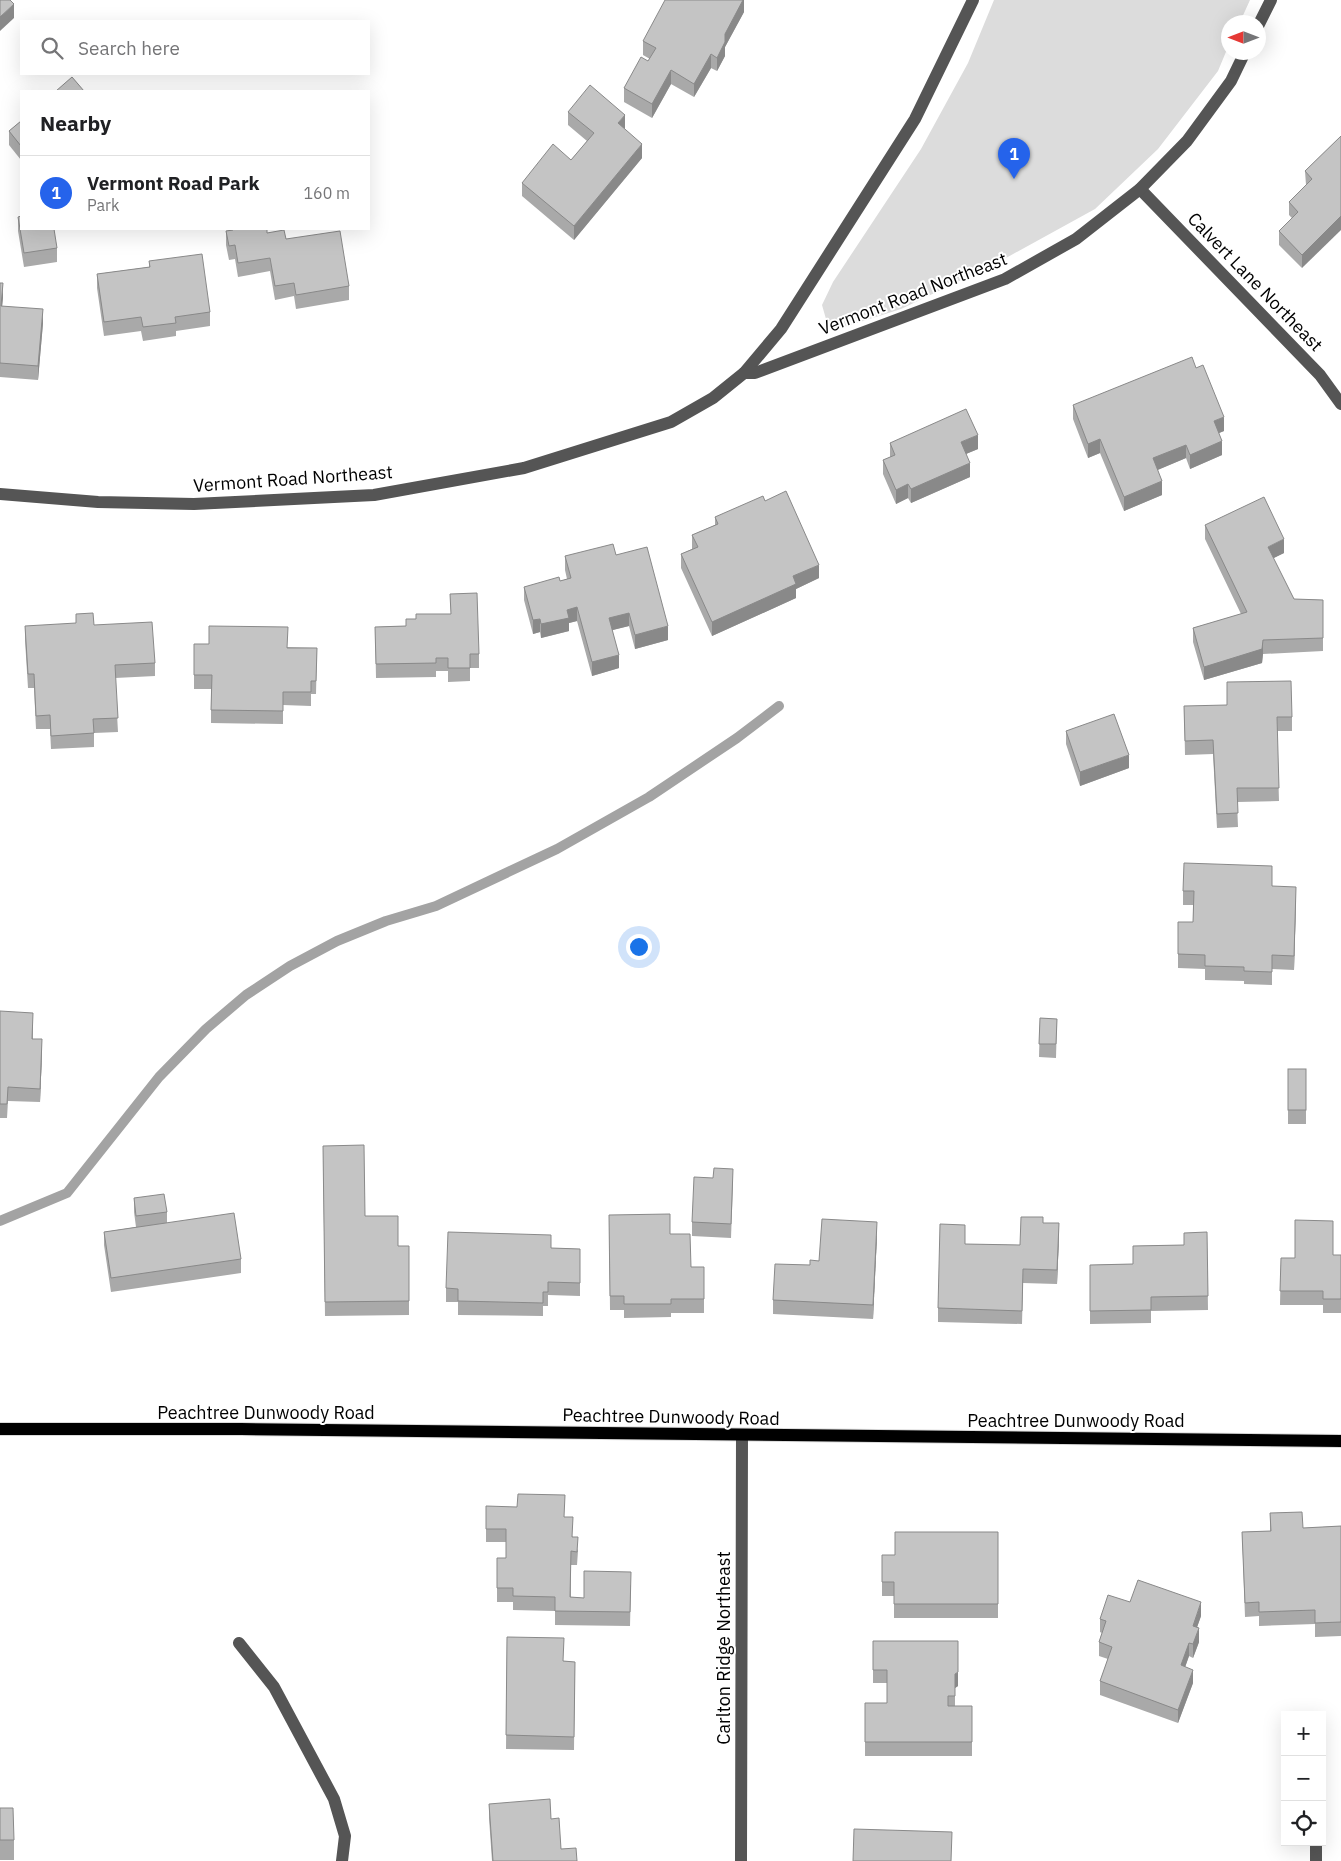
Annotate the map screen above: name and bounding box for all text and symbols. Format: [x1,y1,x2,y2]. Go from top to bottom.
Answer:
north arrow [1221,15,1266,60]
search box [20,20,370,75]
icon: search [38,34,66,62]
text: Search here [78,36,180,60]
text: Nearby [40,109,111,137]
pin: 1 [998,138,1030,179]
text: Vermont Road Park [87,171,260,195]
text: 1 [51,183,61,203]
text: 160 m [303,183,350,203]
text: Park [87,195,119,215]
street label: Calvert Lane Northeast [1183,207,1328,356]
street label: Vermont Road Northeast [816,247,1010,340]
street label: Vermont Road Northeast [193,460,393,497]
your location [626,934,652,960]
street label: Peachtree Dunwoody Road [157,1401,375,1424]
street label: Peachtree Dunwoody Road [562,1403,780,1430]
street label: Peachtree Dunwoody Road [967,1409,1185,1432]
street label: Carlton Ridge Northeast [712,1551,735,1745]
map controls [1281,1711,1326,1846]
button: + [1281,1711,1326,1756]
button: − [1281,1756,1326,1801]
button: locate [1281,1801,1326,1846]

